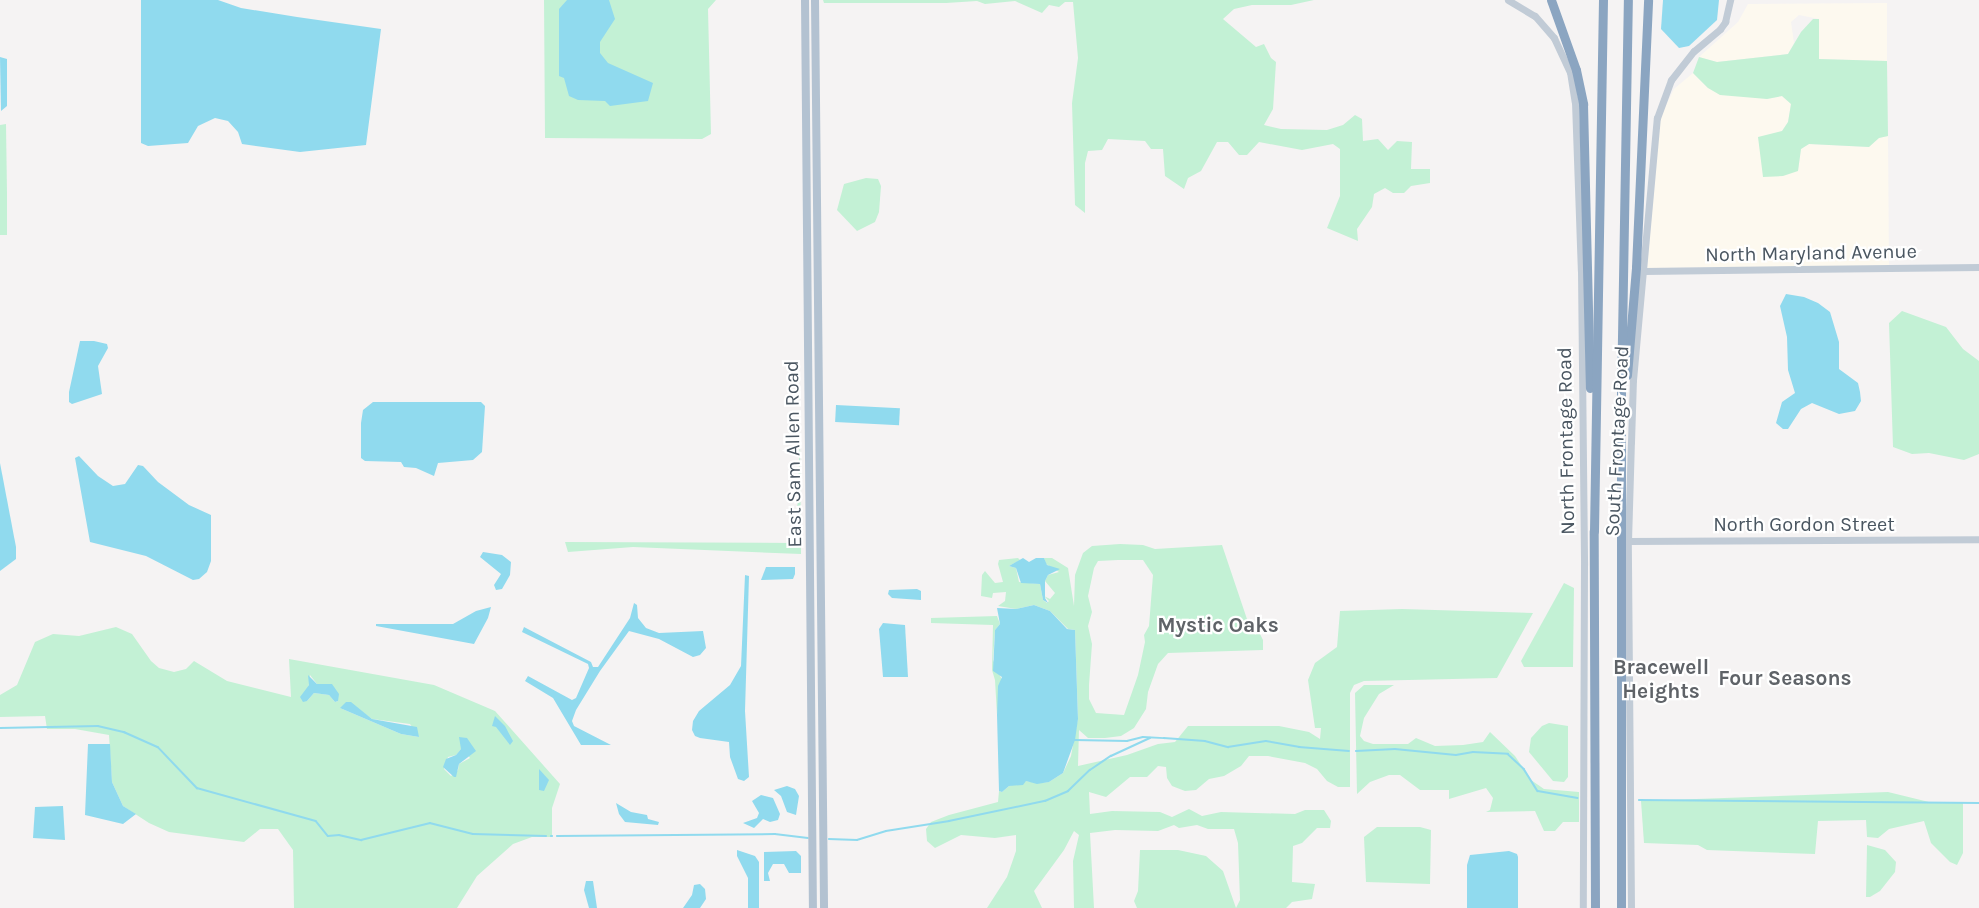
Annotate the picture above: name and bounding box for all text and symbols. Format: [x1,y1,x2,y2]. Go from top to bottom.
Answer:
street label: North Maryland Avenue [1705,239,1917,267]
street label: South Frontage Road [1600,345,1634,537]
street label: North Frontage Road [1552,347,1580,535]
street label: East Sam Allen Road [779,360,807,548]
street label: North Gordon Street [1713,512,1895,536]
district label: Mystic Oaks [1157,612,1279,638]
district label: Bracewell Heights [1613,654,1709,704]
district label: Four Seasons [1718,665,1852,691]

